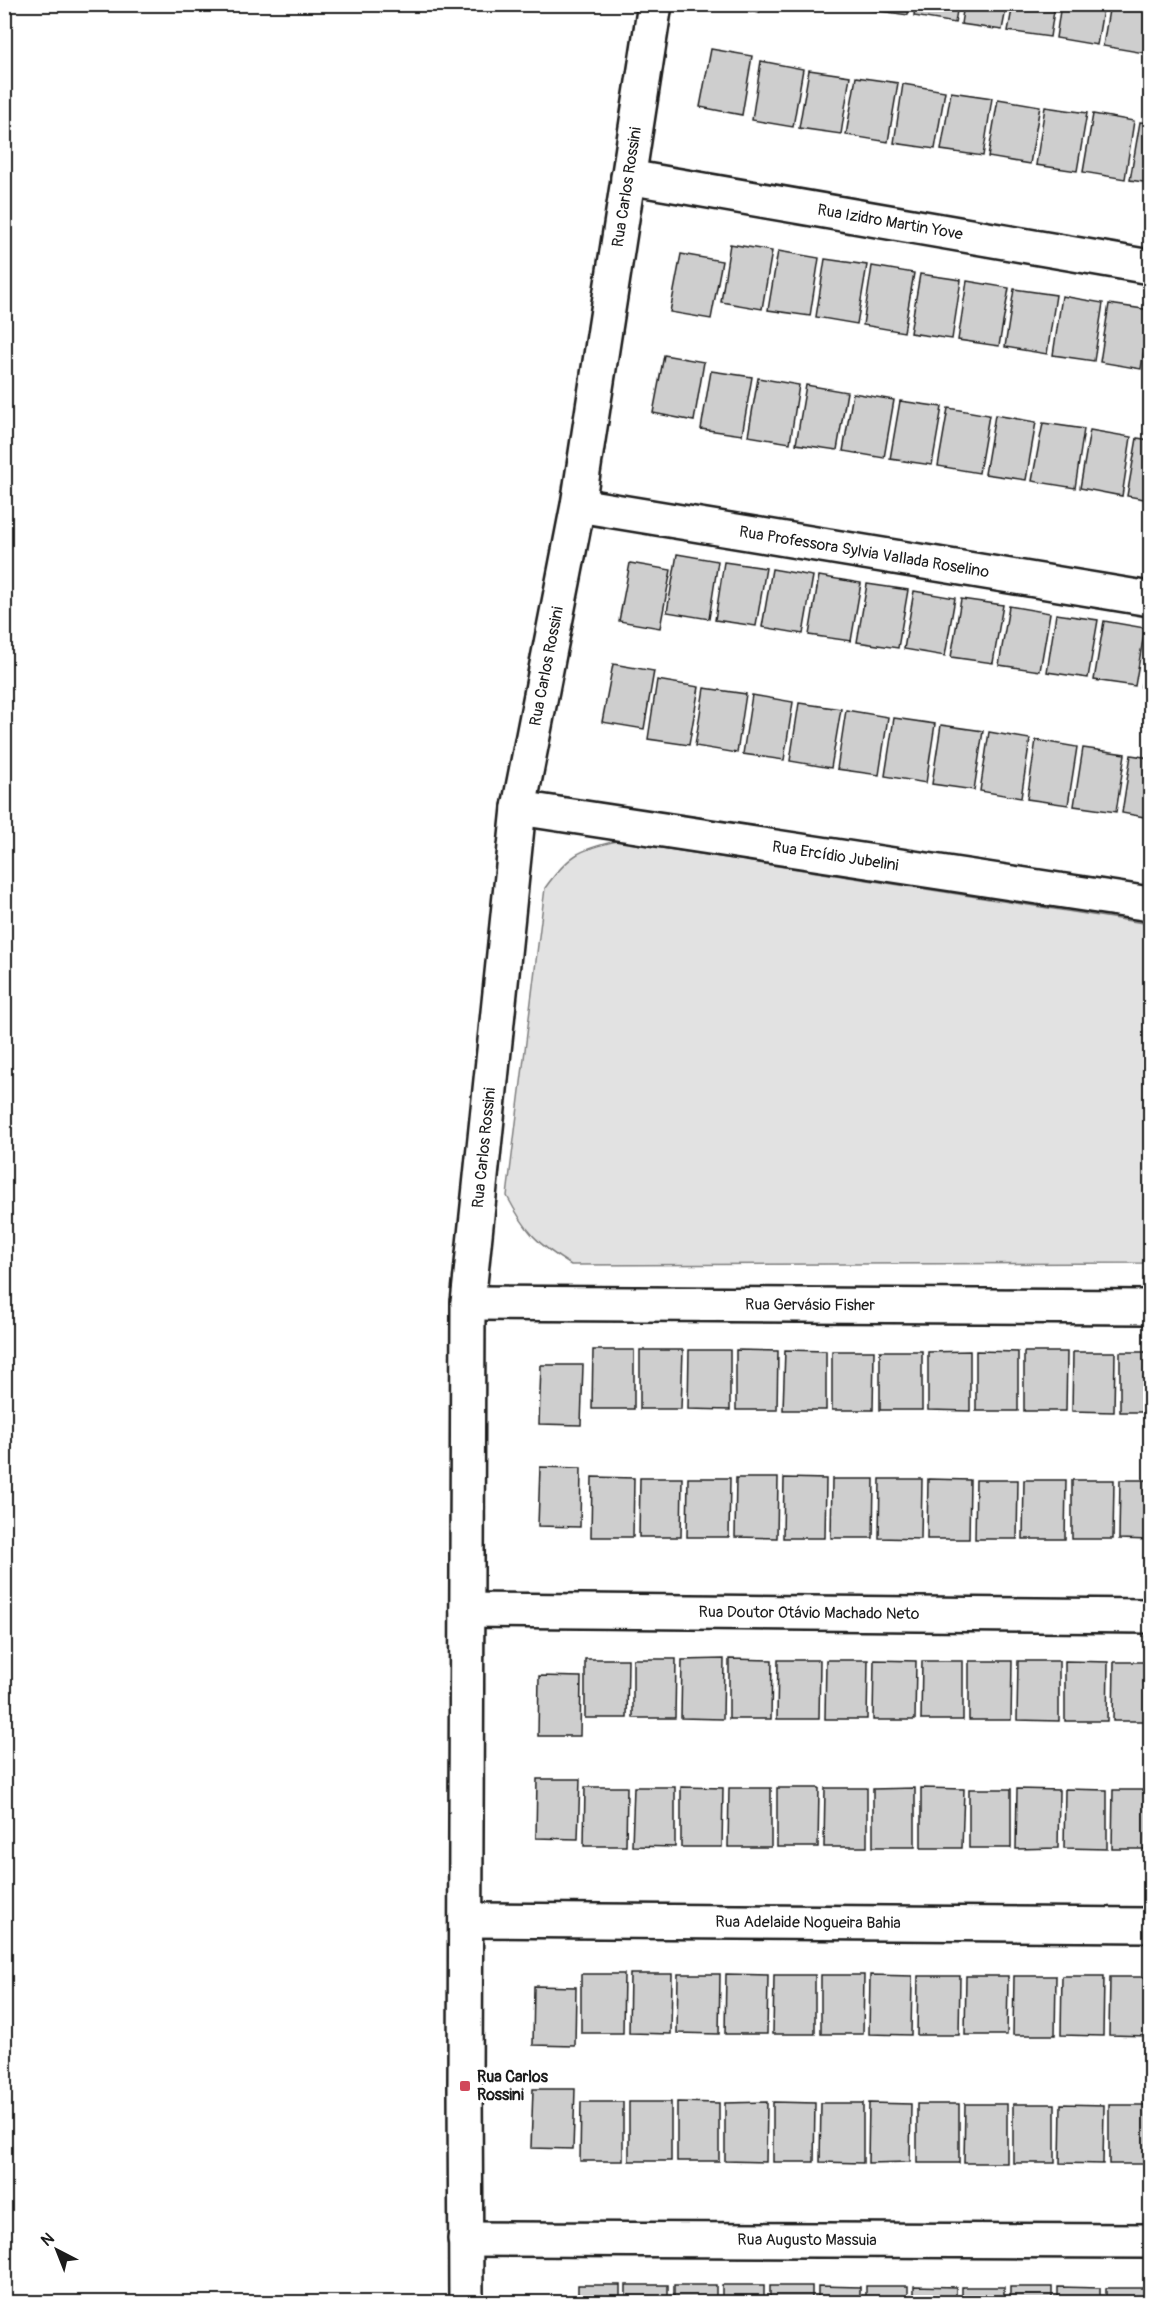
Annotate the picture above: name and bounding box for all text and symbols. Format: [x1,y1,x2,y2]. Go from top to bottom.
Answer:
street label: Rua Carlos Rossini [608,126,646,248]
street label: Rua Izidro Martin Yove [816,200,965,245]
street label: Rua Professora Sylvia Vallada Roselino [738,522,991,582]
street label: Rua Carlos Rossini [525,605,568,728]
street label: Rua Ercídio Jubelini [771,837,900,876]
street label: Rua Carlos Rossini [468,1086,500,1209]
street label: Rua Gervásio Fisher [745,1295,875,1315]
street label: Rua Doutor Otávio Machado Neto [698,1602,920,1624]
street label: Rua Adelaide Nogueira Bahia [715,1912,901,1933]
place label: Rua Carlos Rossini [477,2067,549,2105]
marker: Rua Carlos Rossini [458,2079,472,2093]
north arrow [27,2220,87,2280]
text: N [37,2228,58,2251]
street label: Rua Augusto Massuia [737,2230,877,2250]

